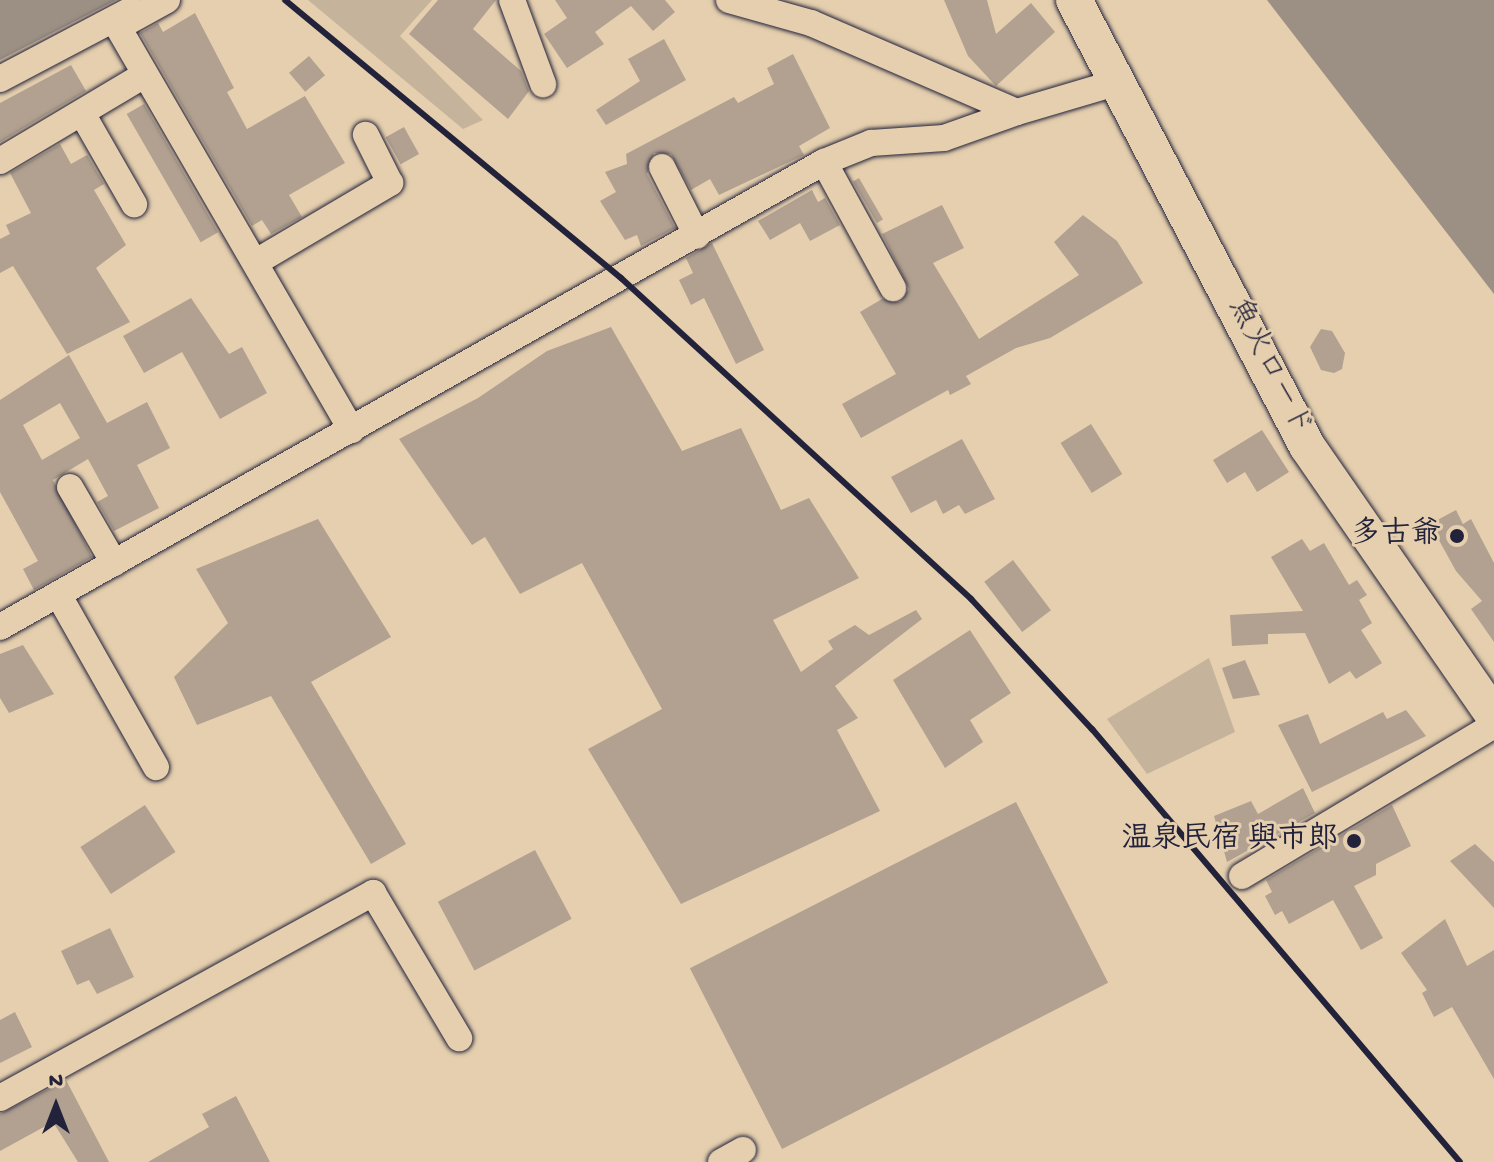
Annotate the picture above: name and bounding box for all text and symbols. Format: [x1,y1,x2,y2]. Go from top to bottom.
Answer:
street label: 魚火ロード [1218,293,1318,443]
place label: 多古爺 [1351,518,1441,554]
marker: 多古爺 [1448,527,1466,545]
place label: 温泉民宿 與市郎 [1121,823,1338,859]
marker: 温泉民宿 與市郎 [1345,832,1363,850]
north arrow [16,1066,96,1146]
text: N [49,1069,63,1095]

